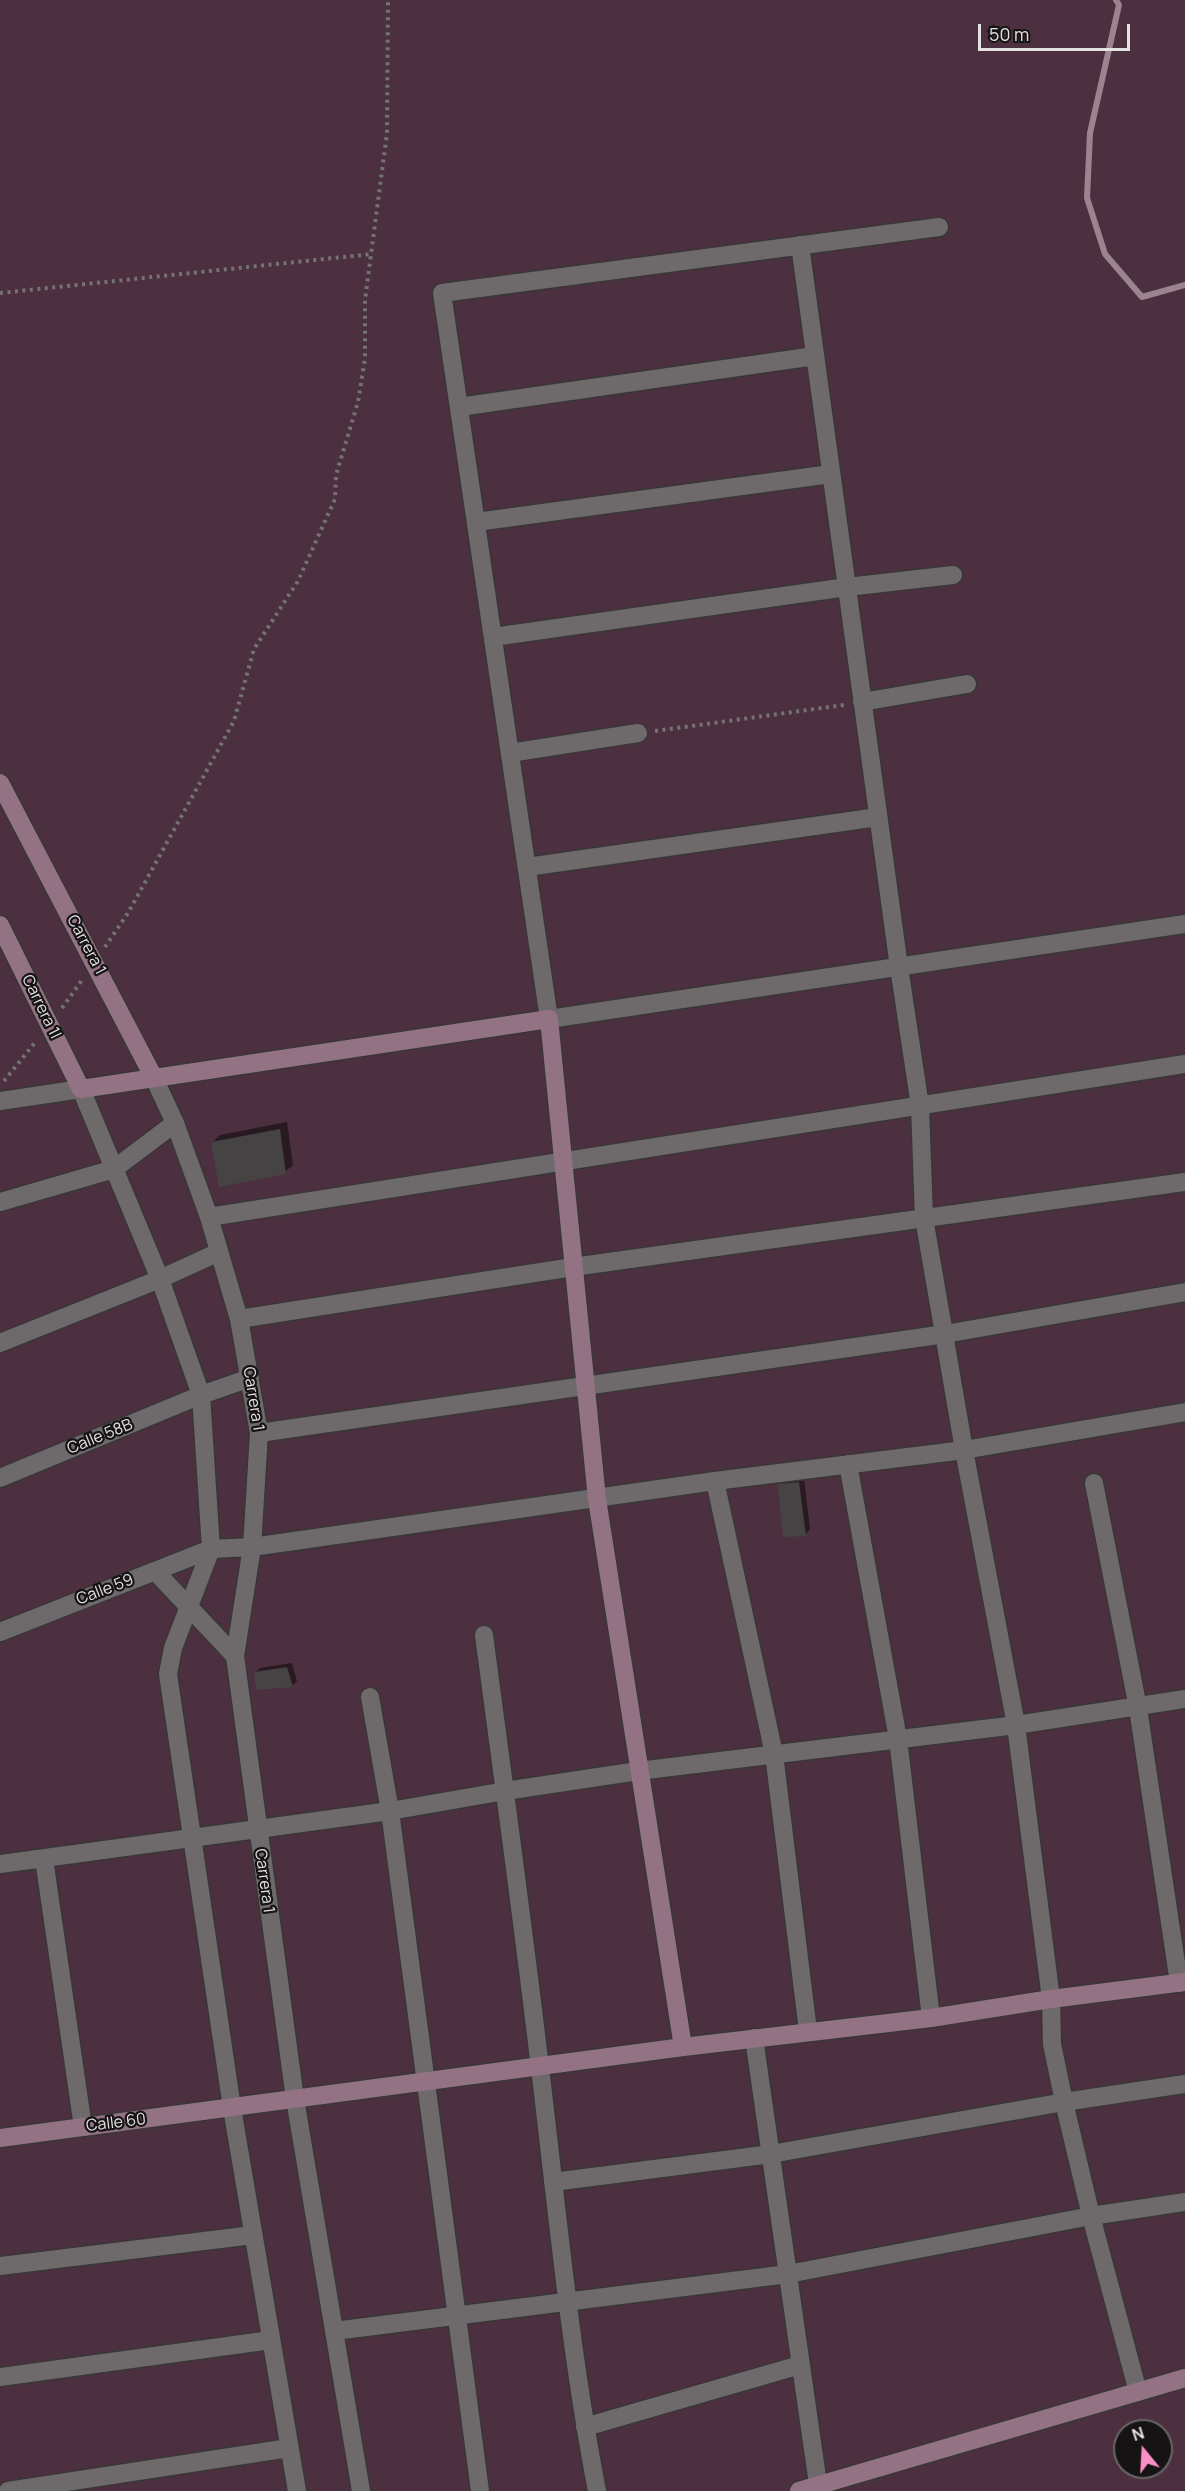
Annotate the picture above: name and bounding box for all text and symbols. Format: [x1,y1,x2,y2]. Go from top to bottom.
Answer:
scale bar [981,12,1132,50]
text: 50 m [989,22,1029,46]
street label: Carrera 1 [62,912,110,978]
street label: Carrera 1| [17,972,65,1042]
street label: Carrera 1 [238,1365,268,1433]
street label: Calle 58B [65,1415,135,1459]
street label: Calle 59 [74,1570,136,1610]
street label: Carrera 1 [250,1848,278,1914]
street label: Calle 60 [85,2110,147,2136]
north arrow [1113,2419,1173,2479]
text: N [1129,2422,1147,2446]

